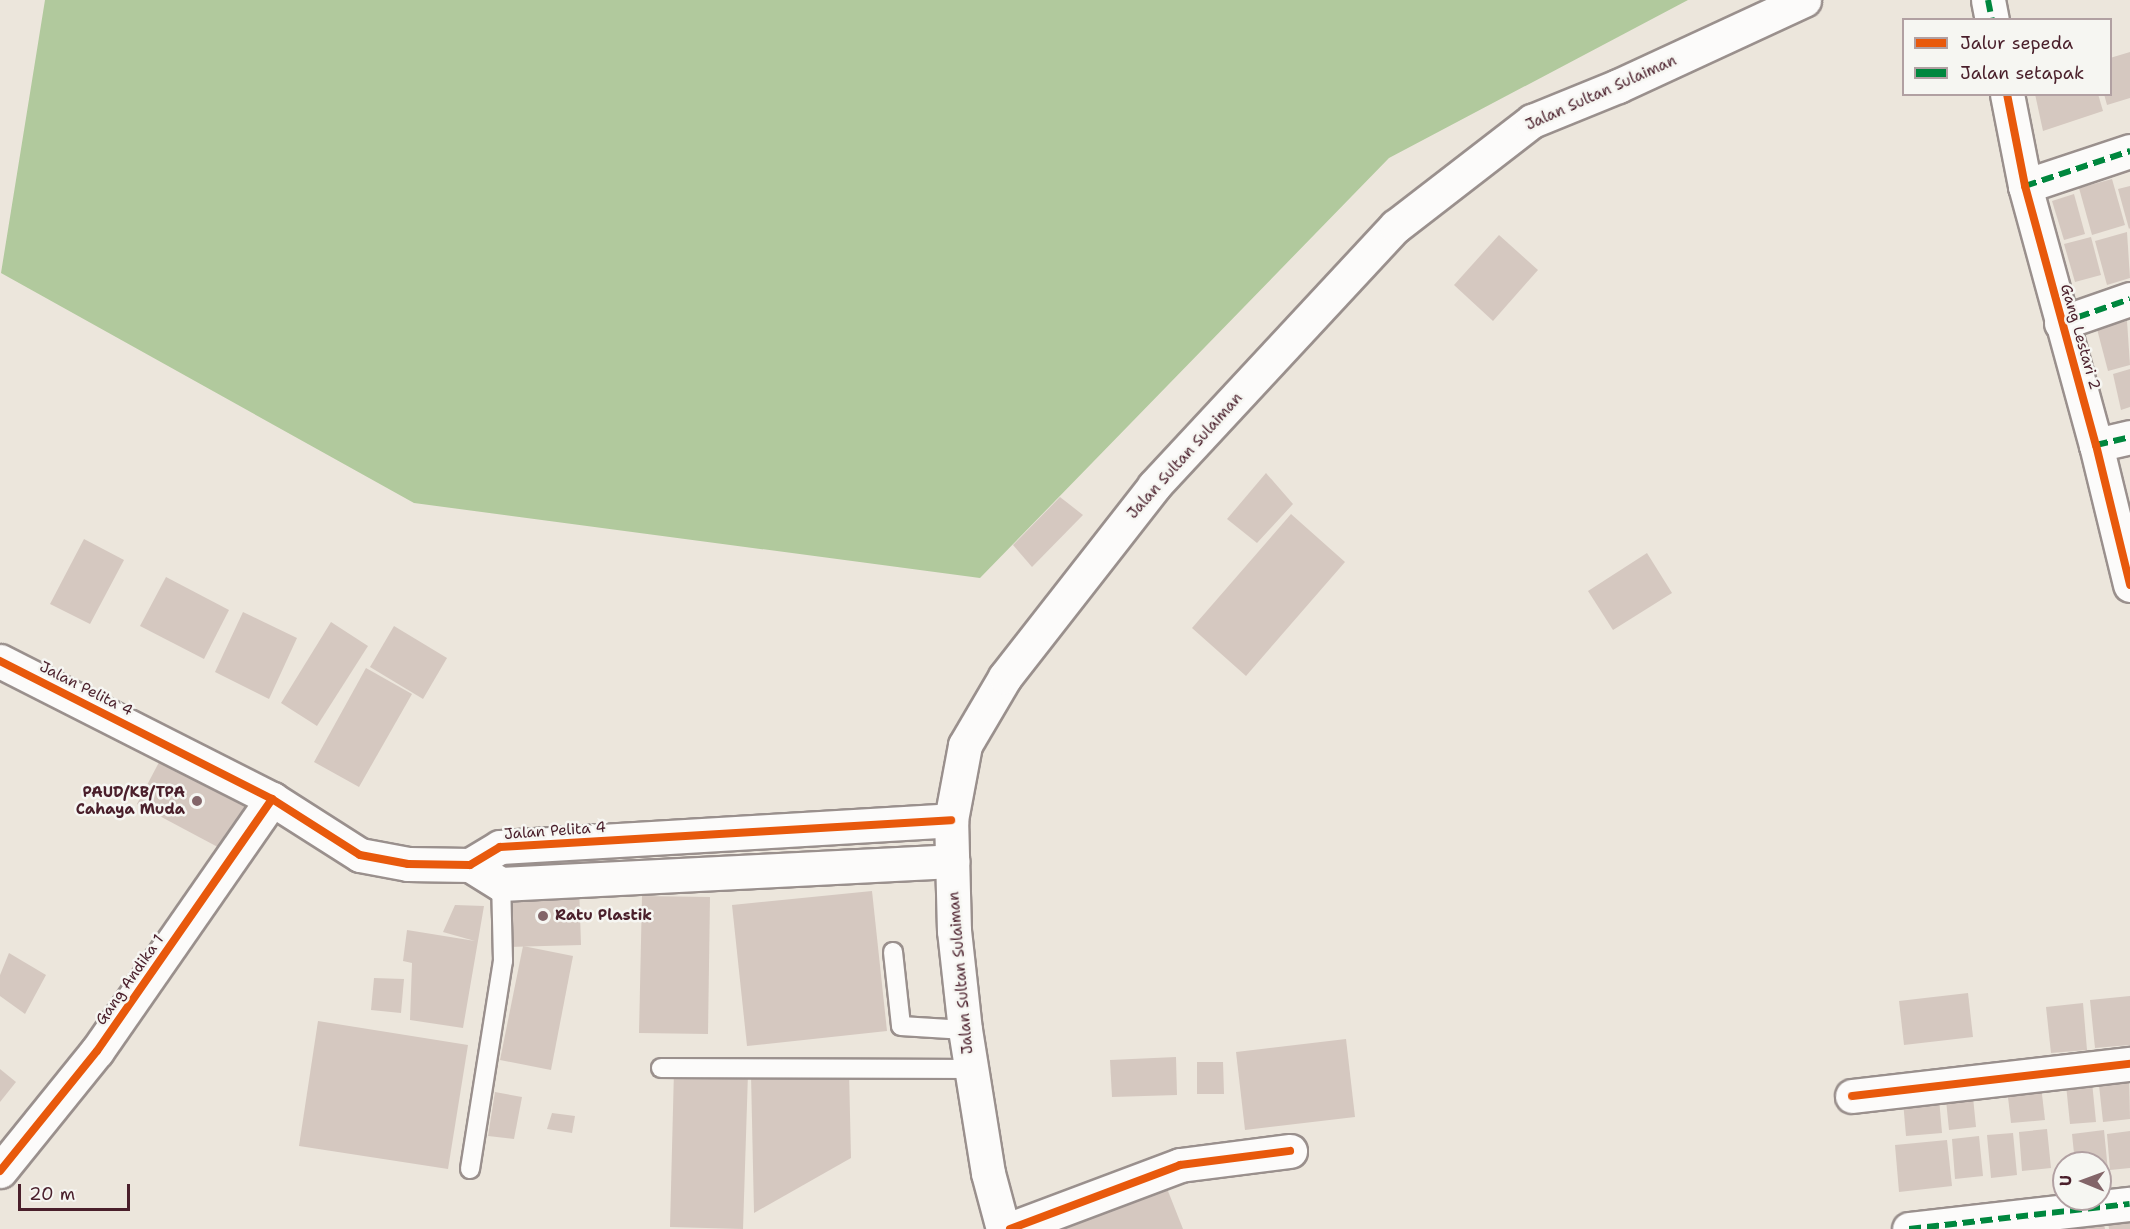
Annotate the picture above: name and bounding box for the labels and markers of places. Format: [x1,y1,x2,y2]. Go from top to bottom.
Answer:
place label: PAUD/KB/TPA Cahaya Muda [76,783,185,818]
marker: PAUD/KB/TPA Cahaya Muda [190,794,204,808]
place label: Ratu Plastik [555,907,652,925]
marker: Ratu Plastik [536,909,550,923]

